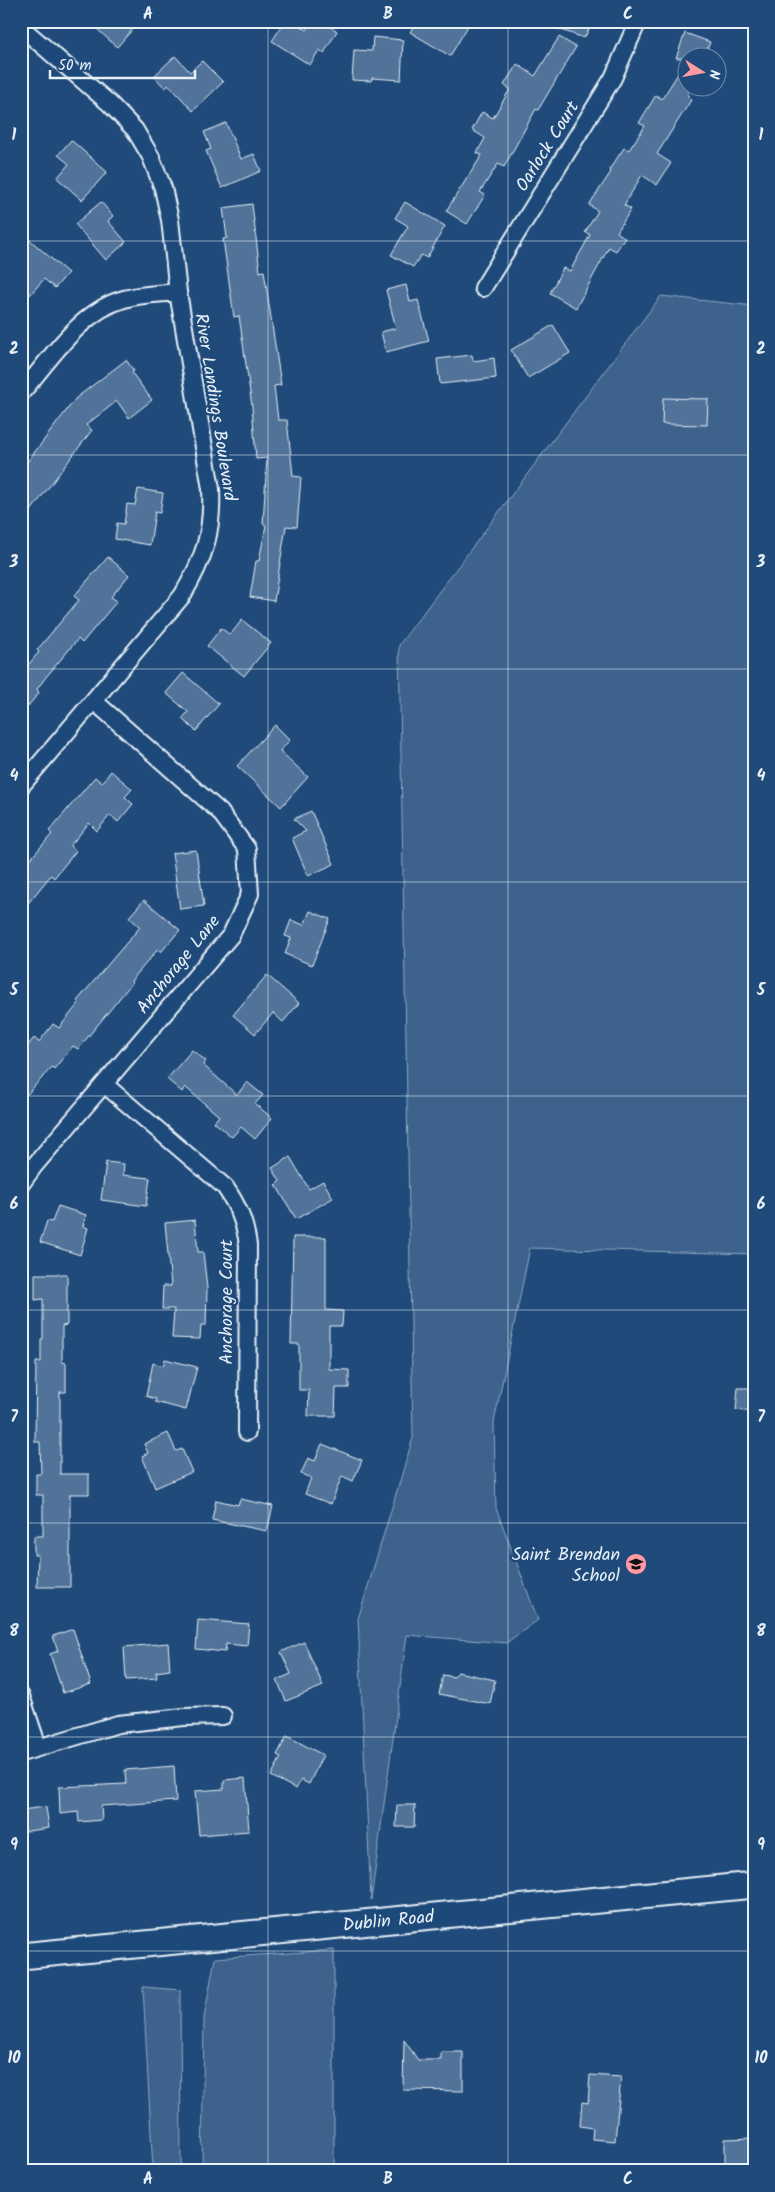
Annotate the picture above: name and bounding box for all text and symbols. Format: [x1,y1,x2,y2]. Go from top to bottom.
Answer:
text: A [143,2,153,27]
text: B [383,2,393,27]
text: C [623,2,633,27]
scale bar [50,48,195,80]
north arrow [678,48,728,98]
text: 50 m [58,54,92,78]
text: N [702,68,725,81]
street label: Oarlock Court [509,95,588,198]
text: 1 [12,123,17,148]
text: 1 [759,123,764,148]
street label: River Landings Boulevard [185,311,244,504]
text: 2 [9,337,19,362]
text: 2 [756,337,766,362]
text: 3 [9,550,19,575]
text: 3 [756,550,766,575]
text: 4 [10,764,19,789]
text: 4 [757,764,766,789]
street label: Anchorage Lane [130,909,228,1021]
text: 5 [9,978,20,1003]
text: 5 [756,978,767,1003]
text: 6 [10,1192,19,1217]
text: 6 [757,1192,766,1217]
street label: Anchorage Court [213,1238,242,1365]
text: 7 [10,1405,18,1430]
text: 7 [757,1405,765,1430]
place label: Saint Brendan School [512,1541,621,1591]
school or university icon: Saint Brendan School [624,1552,648,1576]
text: 8 [9,1619,19,1644]
text: 8 [756,1619,766,1644]
text: 9 [10,1833,18,1858]
text: 9 [757,1833,765,1858]
street label: Dublin Road [342,1903,436,1941]
text: 10 [7,2046,21,2071]
text: 10 [754,2046,768,2071]
text: A [143,2167,153,2192]
text: B [383,2167,393,2192]
text: C [623,2167,633,2192]

